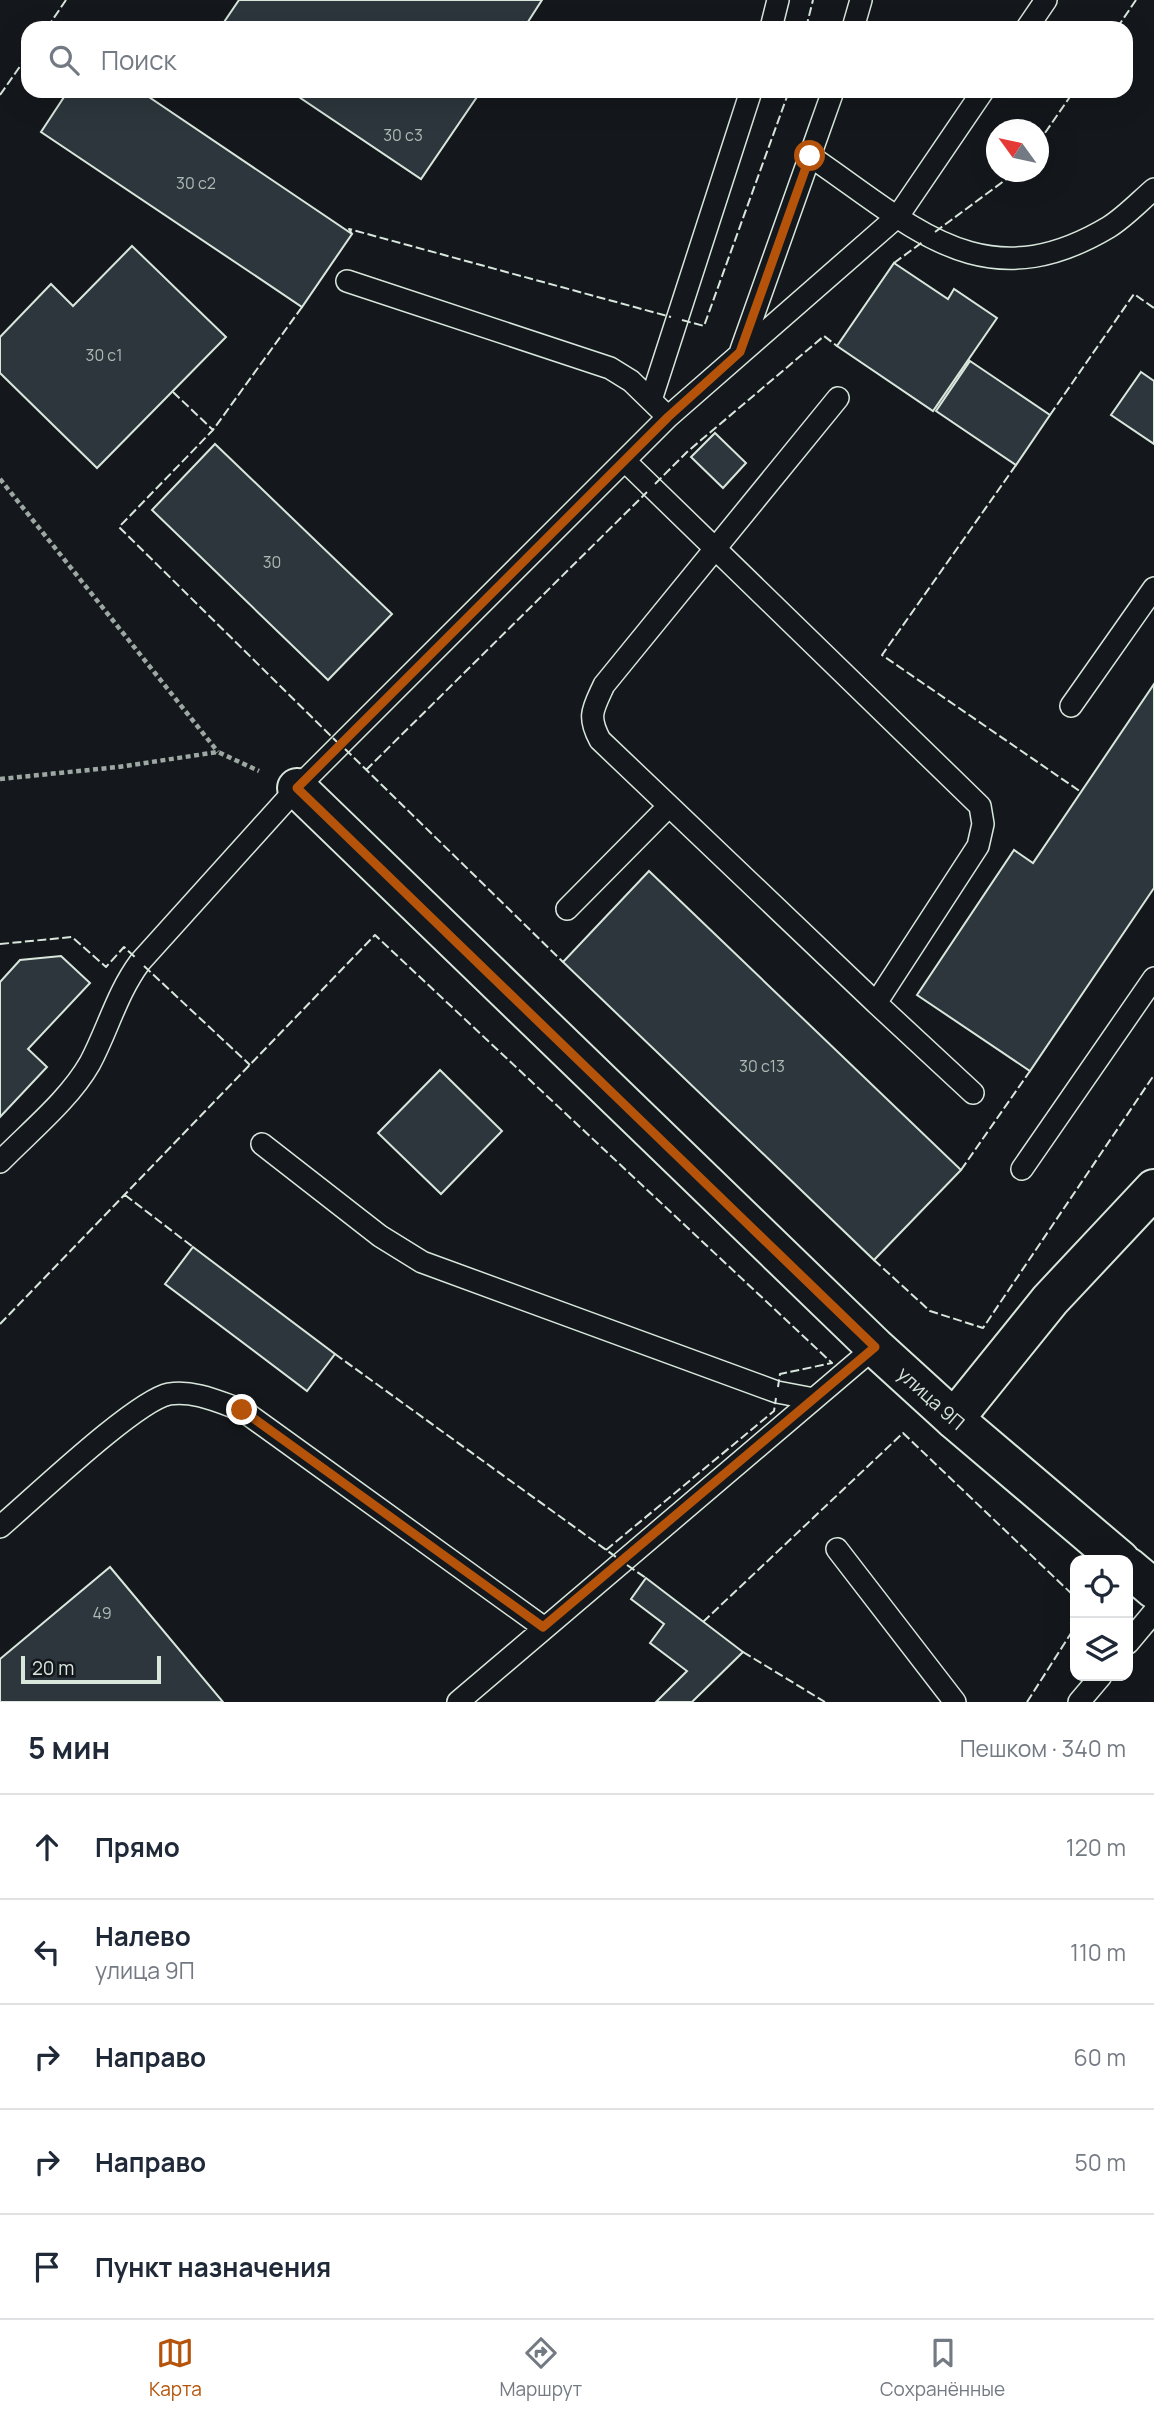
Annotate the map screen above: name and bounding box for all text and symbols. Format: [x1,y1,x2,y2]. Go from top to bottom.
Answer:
search box [21,21,1133,98]
icon: search [45,41,83,79]
text: Поиск [101,42,176,78]
north arrow [986,119,1049,182]
house number: 30 с3 [383,124,423,146]
route start [794,140,825,171]
house number: 30 с2 [176,172,216,194]
house number: 30 с1 [86,344,122,366]
house number: 30 [263,551,281,573]
house number: 30 с13 [739,1055,785,1077]
street label: улица 9П [892,1361,970,1436]
route end [226,1394,257,1425]
map controls [1070,1555,1133,1681]
button: locate [1070,1555,1133,1618]
house number: 49 [92,1602,112,1624]
button: layers [1070,1618,1133,1681]
scale bar [21,1653,161,1685]
text: 20 m [32,1655,74,1681]
text: 5 мин [28,1727,110,1768]
text: Пешком · 340 m [960,1732,1126,1764]
icon: ahead [28,1828,66,1866]
text: Прямо [95,1829,180,1865]
text: 120 m [1066,1831,1126,1863]
text: Налево [95,1918,191,1954]
icon: left [28,1933,66,1971]
text: 110 m [1070,1936,1126,1968]
text: улица 9П [95,1954,195,1986]
icon: right [28,2038,66,2076]
text: Направо [95,2039,206,2075]
text: 60 m [1074,2041,1126,2073]
icon: right [28,2143,66,2181]
text: Направо [95,2144,206,2180]
text: 50 m [1075,2146,1126,2178]
icon: arrive [28,2248,66,2286]
text: Пункт назначения [95,2249,331,2285]
tab: Карта [149,2334,202,2402]
tab: Маршрут [500,2334,582,2402]
tab: Сохранённые [880,2334,1005,2402]

